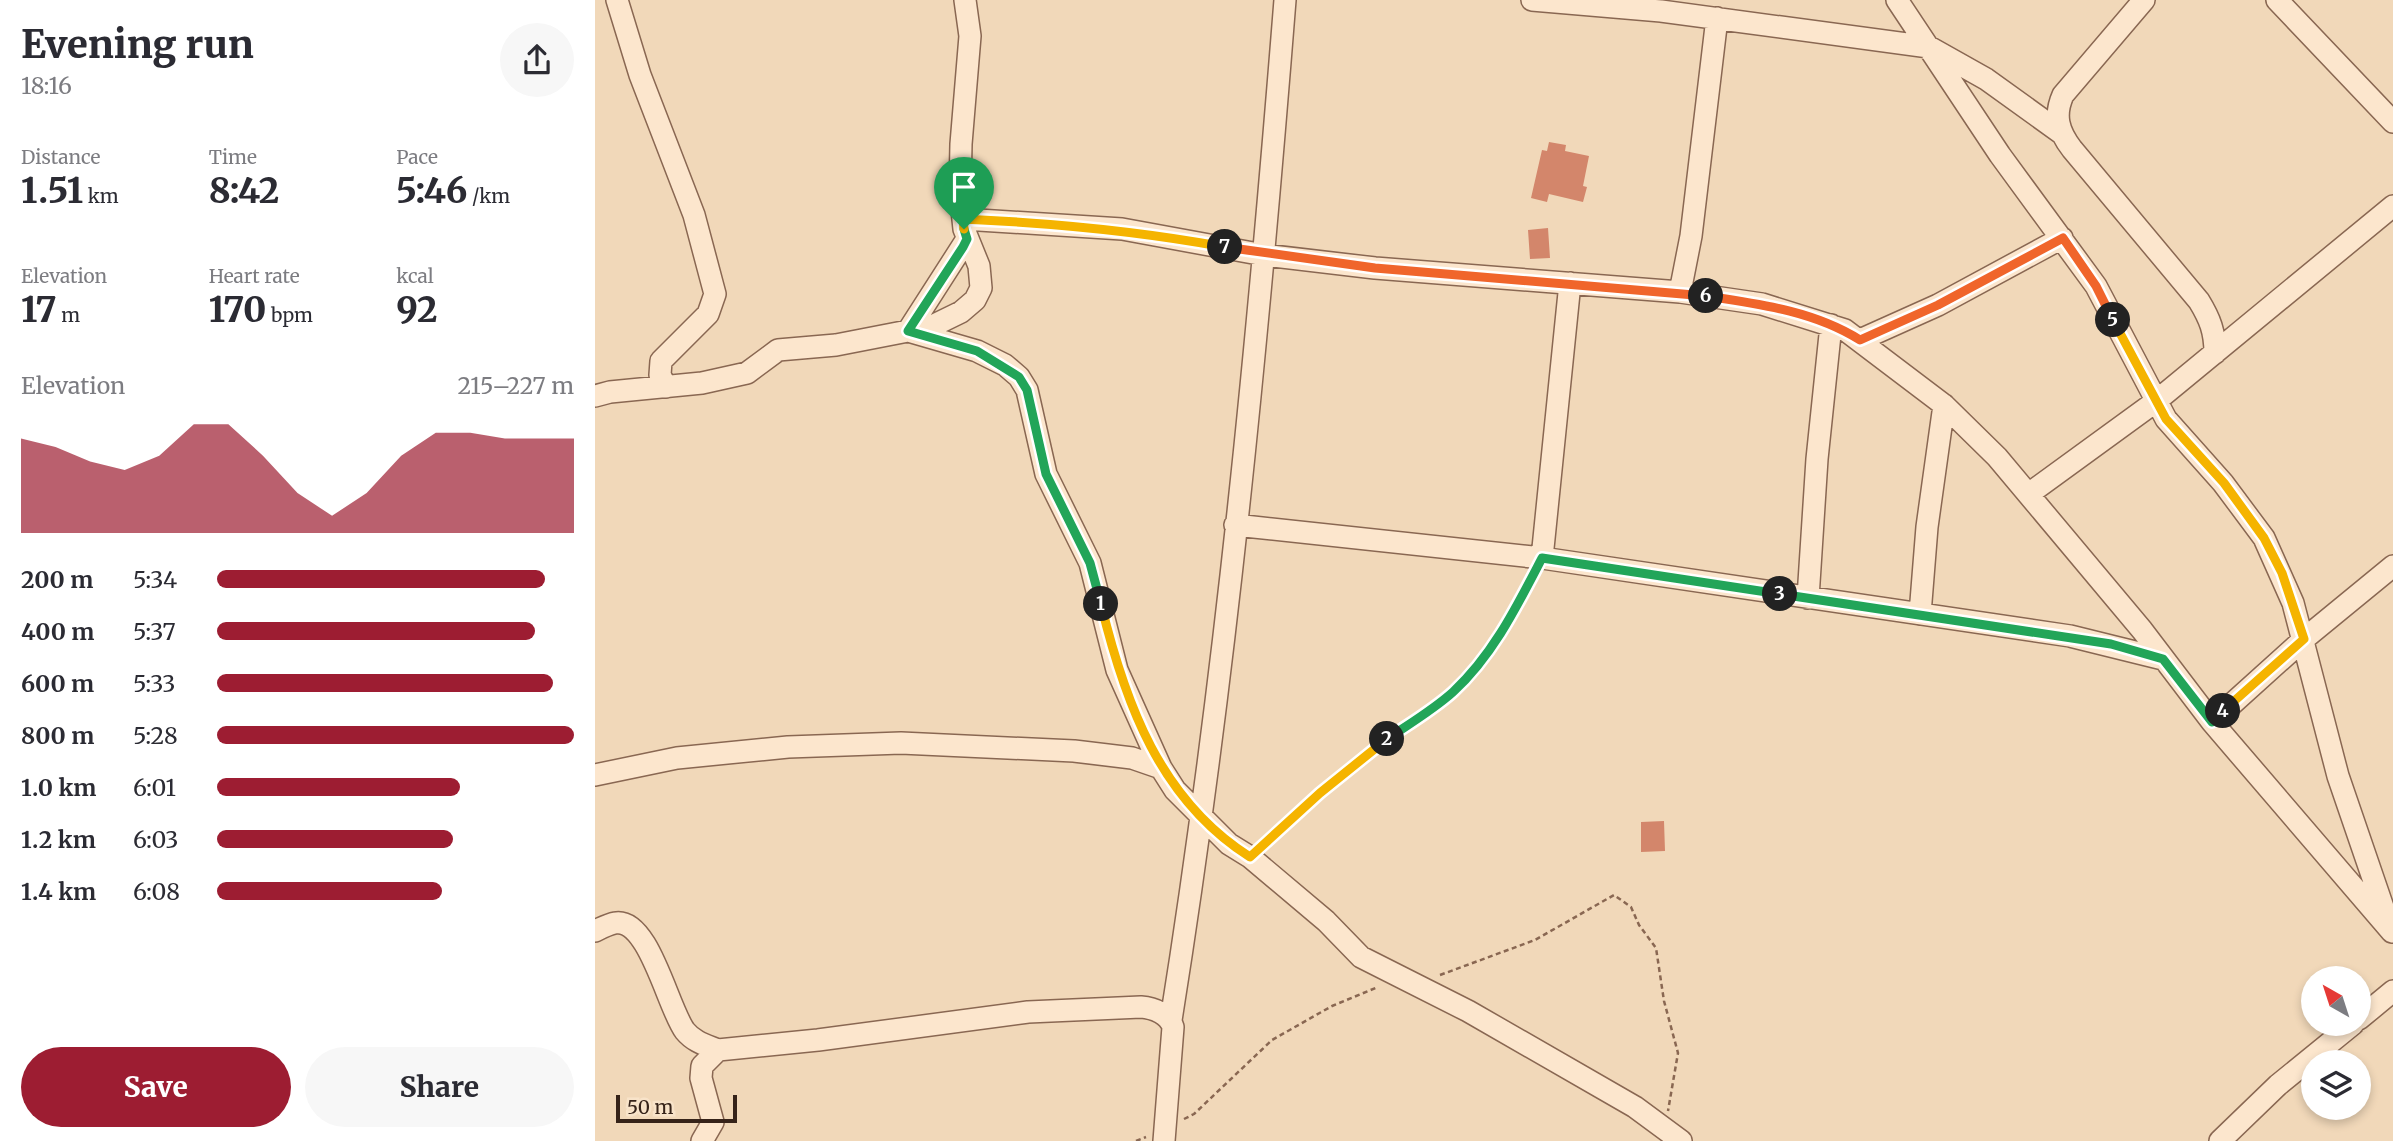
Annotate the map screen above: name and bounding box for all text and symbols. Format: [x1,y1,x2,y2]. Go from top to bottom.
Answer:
text: Evening run [21,21,254,68]
button: share [500,23,574,97]
text: 18:16 [21,71,72,100]
text: Distance [21,145,100,169]
text: Time [209,145,257,169]
text: Pace [396,145,438,169]
pin [934,157,994,229]
icon: arrive [945,168,983,206]
text: 1.51 [21,169,83,213]
text: 8:42 [209,169,279,213]
text: 5:46 [396,169,467,213]
text: km [83,184,119,208]
text: /km [467,184,510,208]
pin: 7 [1207,230,1243,264]
text: 7 [1219,234,1230,258]
text: Elevation [21,264,107,288]
text: Heart rate [209,264,300,288]
text: kcal [396,264,434,288]
pin: 6 [1689,278,1723,314]
text: 6 [1700,283,1711,307]
text: 17 [21,288,57,332]
text: 170 [209,288,266,332]
text: 92 [396,288,437,332]
pin: 5 [2095,302,2131,338]
text: m [57,303,80,327]
text: bpm [266,303,313,327]
text: 5 [2107,307,2118,331]
text: Elevation [21,371,125,400]
text: 215–227 m [457,371,574,400]
text: 200 m [21,565,93,594]
text: 5:34 [133,565,177,594]
pin: 3 [1763,576,1797,612]
text: 3 [1774,581,1785,605]
pin: 1 [1084,586,1119,622]
text: 1 [1096,591,1105,615]
text: 400 m [21,617,95,646]
text: 5:37 [133,617,176,646]
text: 600 m [21,669,94,698]
text: 5:33 [133,669,175,698]
pin: 4 [2205,694,2241,728]
text: 4 [2216,698,2229,722]
text: 800 m [21,721,94,750]
text: 5:28 [133,721,178,750]
pin: 2 [1369,722,1405,756]
text: 2 [1381,726,1392,750]
text: 1.0 km [21,773,96,802]
text: 6:01 [133,773,176,802]
text: 1.2 km [21,825,96,854]
text: 6:03 [133,825,178,854]
text: 1.4 km [21,877,96,906]
text: 6:08 [133,877,180,906]
north arrow [2301,966,2371,1036]
map controls [2301,966,2371,1120]
button: Save [21,1047,291,1127]
button: Share [305,1047,574,1127]
button: layers [2301,1050,2371,1120]
scale bar [616,1092,737,1124]
text: 50 m [627,1095,673,1119]

